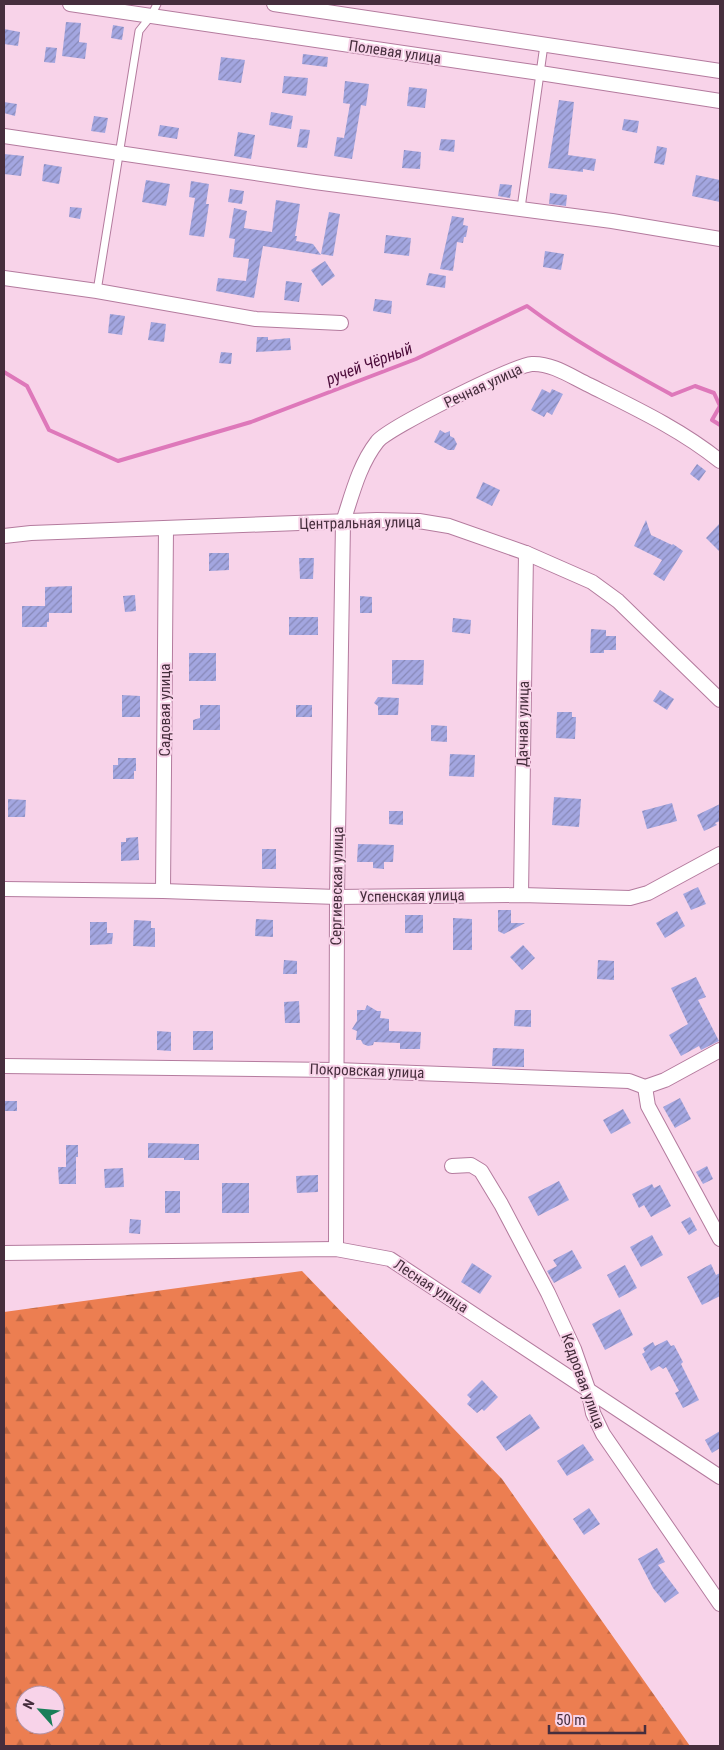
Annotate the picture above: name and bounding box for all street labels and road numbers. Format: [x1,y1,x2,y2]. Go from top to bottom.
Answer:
street label: Полевая улица [348,37,442,67]
street label: Речная улица [441,360,525,412]
street label: Центральная улица [299,513,421,533]
street label: Садовая улица [156,664,174,756]
street label: Дачная улица [513,681,533,767]
street label: Сергиевская улица [327,826,347,946]
street label: Успенская улица [359,886,465,906]
street label: Покровская улица [309,1060,425,1082]
street label: Лесная улица [390,1255,472,1317]
street label: Кедровая улица [557,1331,609,1431]

